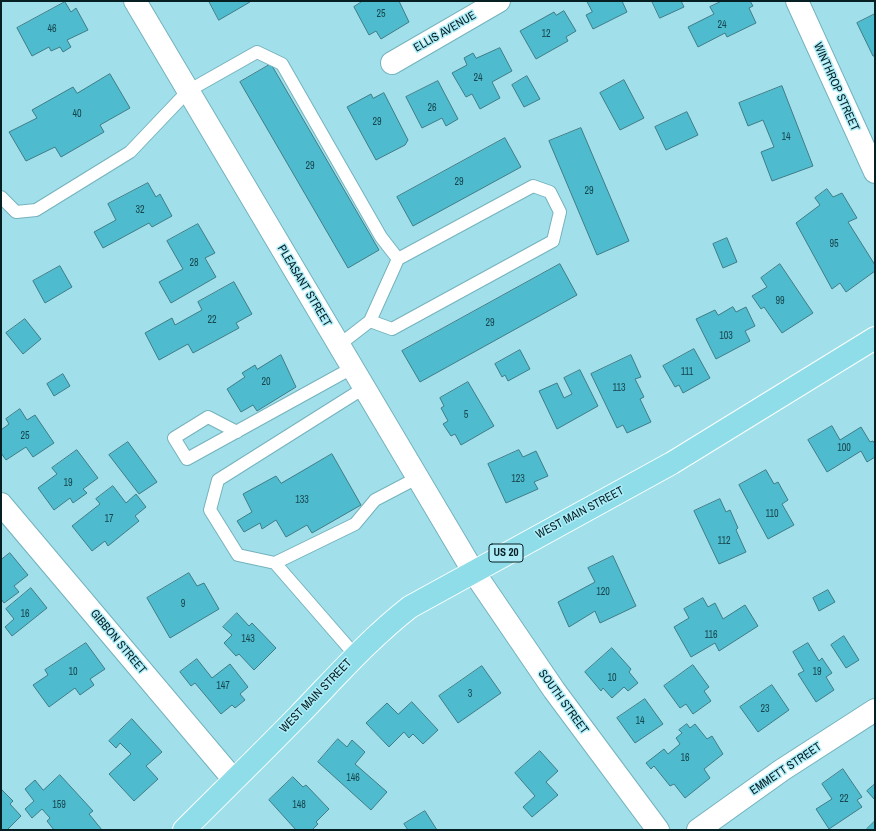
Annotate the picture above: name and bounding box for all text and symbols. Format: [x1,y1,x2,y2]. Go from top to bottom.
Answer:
house number: 25 [376,8,386,20]
street label: ELLIS AVENUE [411,8,479,56]
house number: 24 [717,19,727,31]
house number: 46 [47,23,57,35]
house number: 12 [541,28,551,40]
street label: WINTHROP STREET [810,41,862,133]
house number: 24 [473,72,483,84]
house number: 26 [427,102,437,114]
house number: 40 [72,108,82,120]
house number: 29 [372,116,382,128]
house number: 14 [781,131,791,143]
house number: 29 [305,160,315,172]
house number: 29 [454,176,464,188]
house number: 29 [584,185,594,197]
house number: 32 [135,204,145,216]
house number: 95 [829,238,839,250]
street label: PLEASANT STREET [274,242,334,330]
house number: 28 [189,257,199,269]
house number: 99 [775,295,785,307]
house number: 22 [207,314,217,326]
house number: 29 [485,317,495,329]
house number: 103 [719,330,733,342]
house number: 111 [681,366,693,378]
house number: 20 [261,376,271,388]
house number: 113 [612,382,626,394]
house number: 5 [464,409,468,421]
house number: 25 [20,430,30,442]
house number: 100 [837,442,851,454]
house number: 123 [511,473,525,485]
house number: 19 [63,477,73,489]
street label: WEST MAIN STREET [534,484,626,542]
house number: 133 [295,494,309,506]
house number: 110 [765,508,779,520]
house number: 17 [104,513,114,525]
house number: 112 [717,535,731,547]
road number: US 20 [489,544,523,562]
house number: 120 [596,586,610,598]
house number: 9 [181,598,185,610]
street label: GIBBON STREET [87,607,149,677]
house number: 16 [20,608,30,620]
house number: 116 [704,629,718,641]
house number: 143 [241,633,255,645]
street label: WEST MAIN STREET [277,656,355,736]
house number: 10 [68,666,78,678]
house number: 19 [812,666,822,678]
street label: SOUTH STREET [535,667,591,737]
house number: 10 [607,672,617,684]
house number: 147 [216,680,230,692]
house number: 3 [468,688,472,700]
house number: 23 [760,703,770,715]
house number: 14 [635,715,645,727]
street label: EMMETT STREET [748,740,824,798]
house number: 16 [680,752,690,764]
house number: 146 [346,772,360,784]
house number: 22 [839,793,849,805]
house number: 159 [52,799,66,811]
house number: 148 [292,799,306,811]

